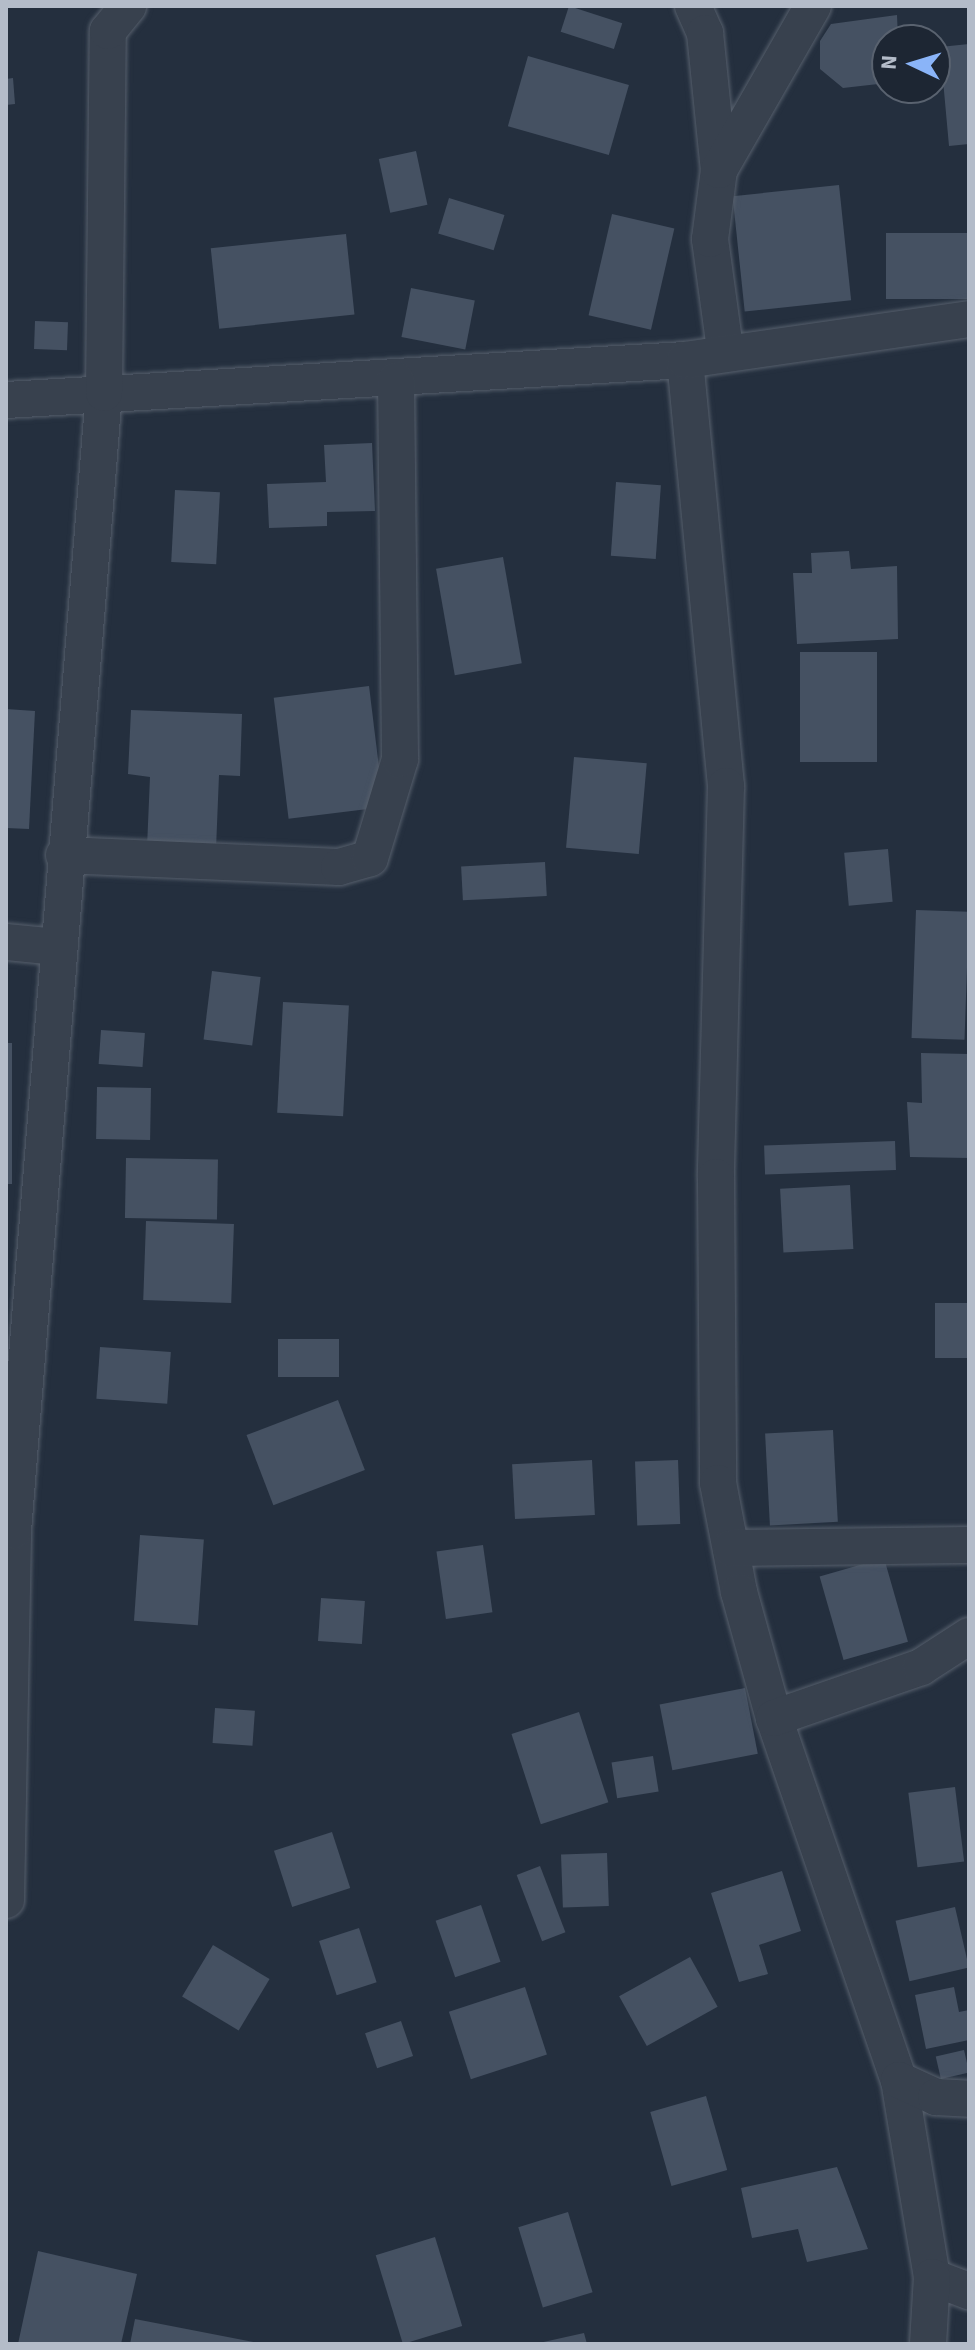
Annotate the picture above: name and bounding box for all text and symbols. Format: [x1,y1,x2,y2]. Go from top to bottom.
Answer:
north arrow [871,24,951,104]
text: N [873,54,906,71]

